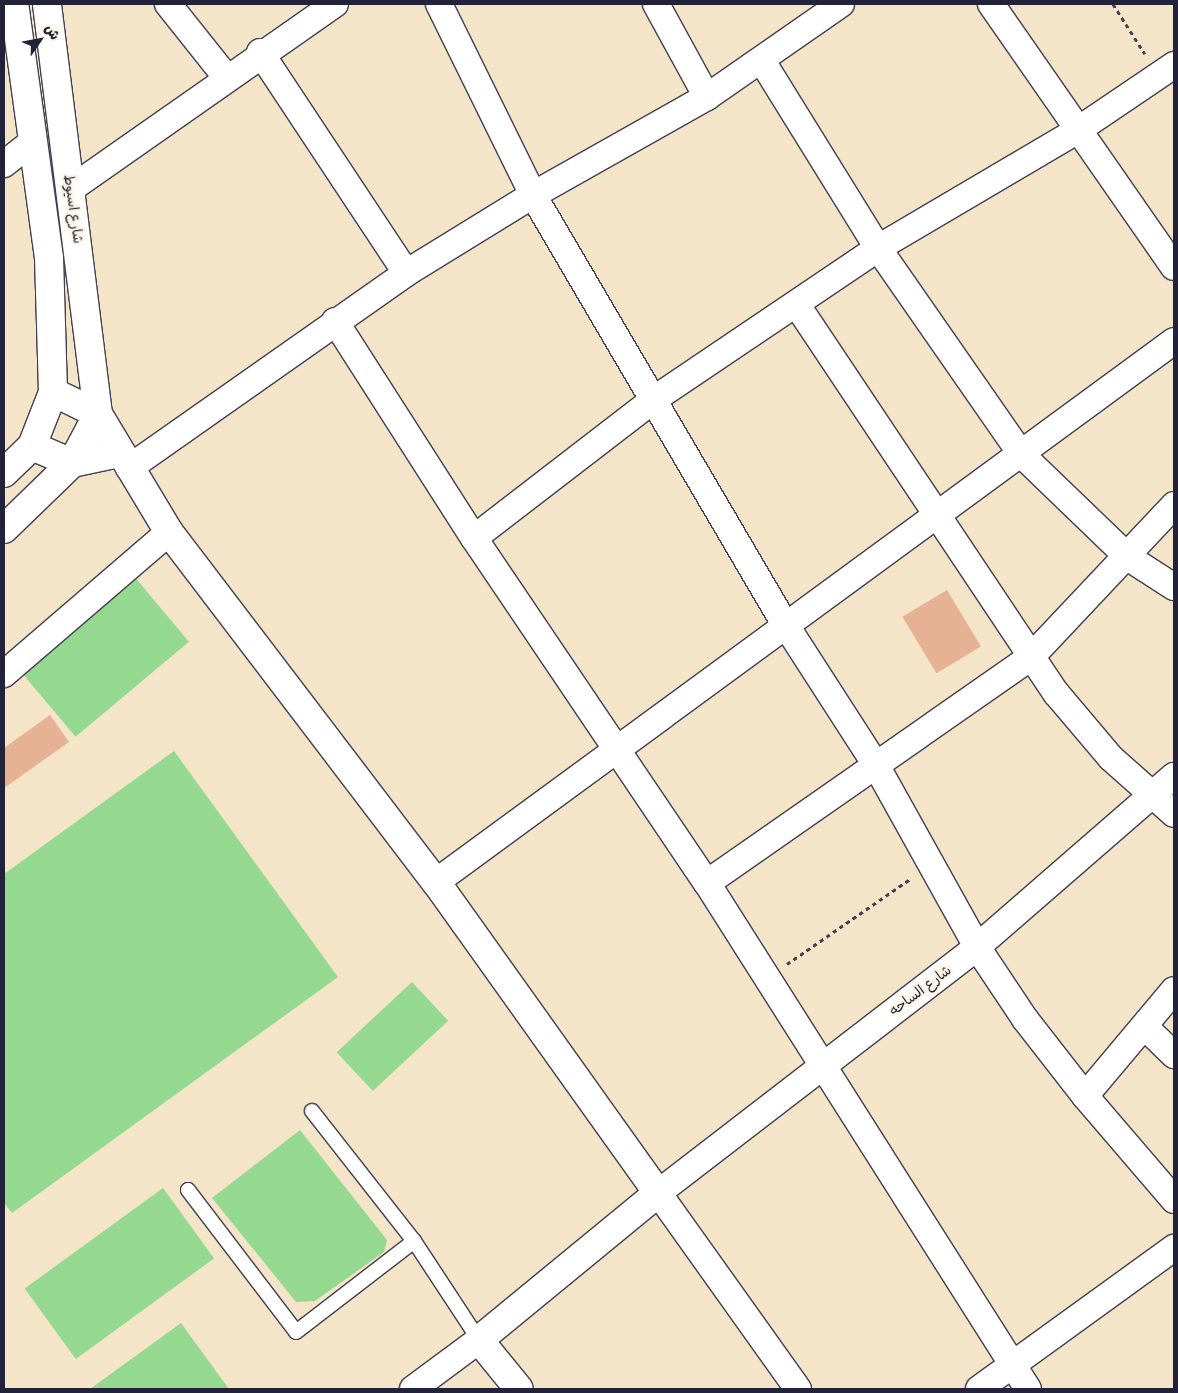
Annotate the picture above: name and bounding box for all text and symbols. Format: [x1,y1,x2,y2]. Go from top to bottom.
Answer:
north arrow [15,15,65,65]
text: ش [41,20,65,43]
street label: شارع اسيوط [61,173,87,245]
street label: شارع الساحه [886,961,954,1019]

